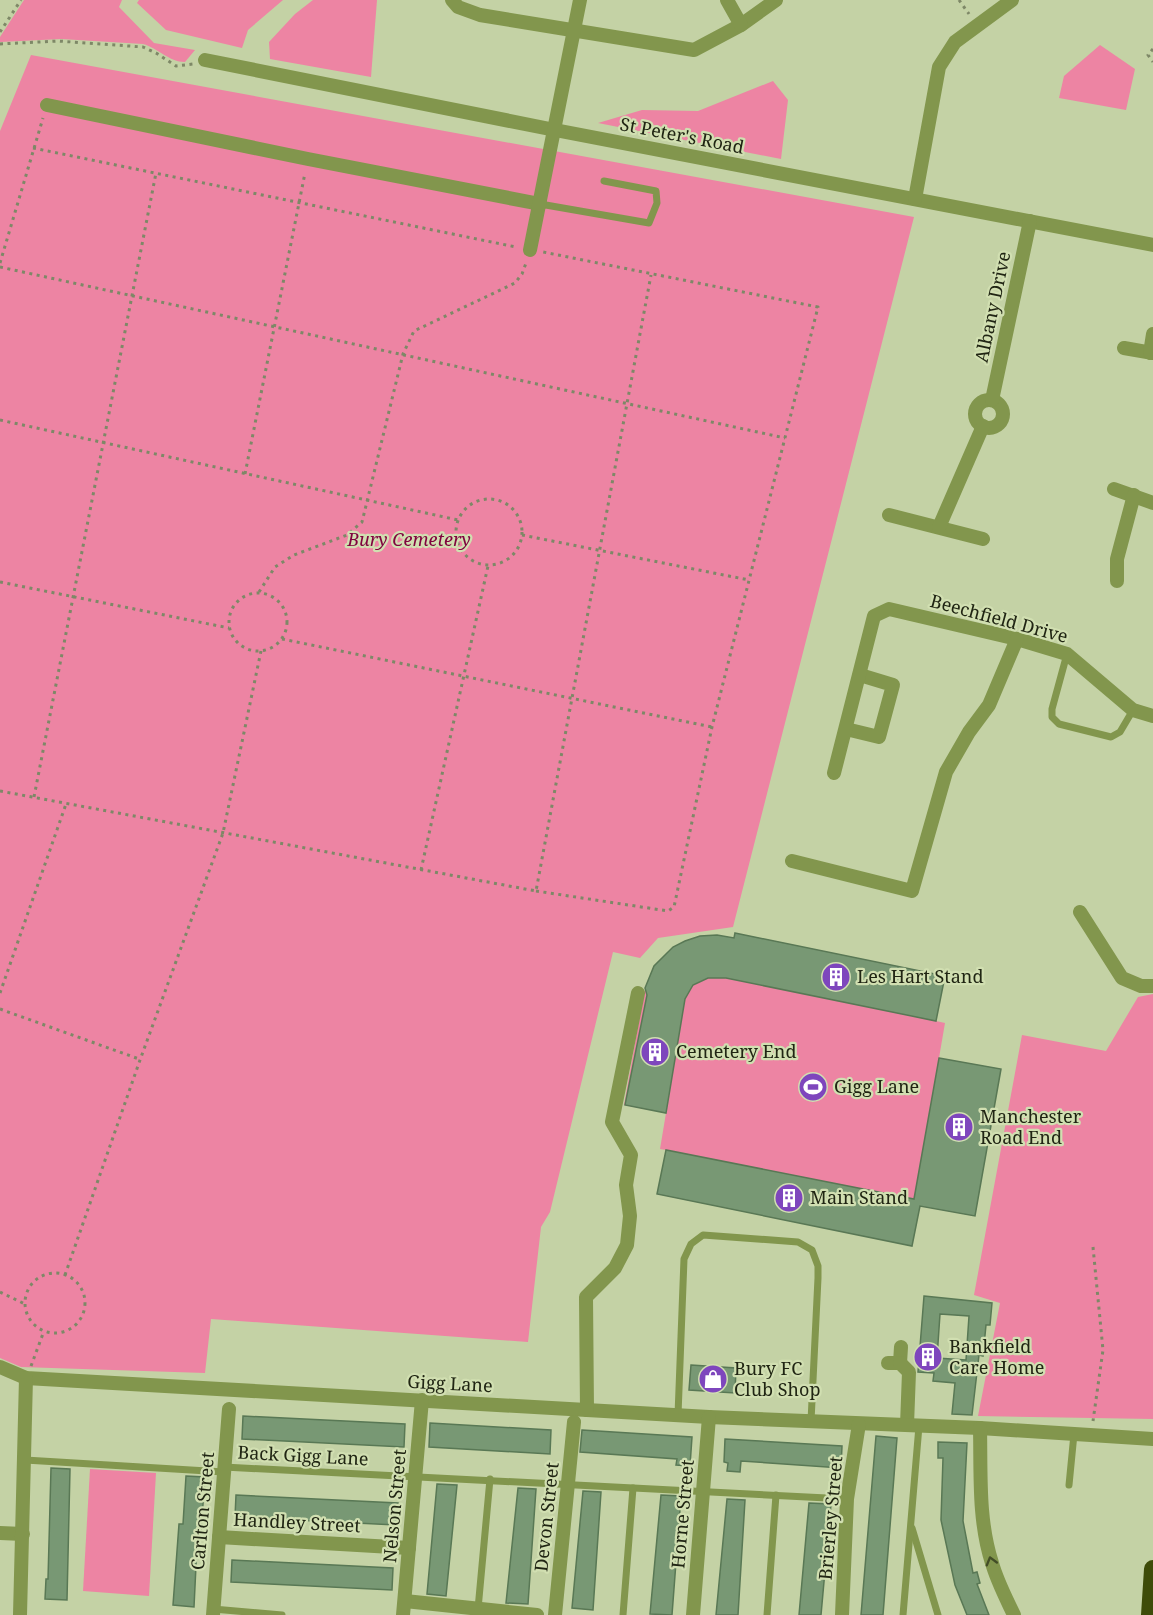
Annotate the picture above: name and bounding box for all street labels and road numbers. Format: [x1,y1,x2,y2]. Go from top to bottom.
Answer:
street label: St Peter's Road [618,111,746,159]
street label: Albany Drive [969,249,1016,365]
street label: Beechfield Drive [928,588,1071,648]
street label: Gigg Lane [407,1369,493,1397]
street label: Back Gigg Lane [237,1440,369,1470]
street label: Nelson Street [377,1448,411,1564]
street label: Carlton Street [185,1451,219,1571]
street label: Brierley Street [813,1455,847,1581]
street label: Horne Street [665,1458,699,1569]
street label: Devon Street [528,1461,564,1573]
street label: Handley Street [233,1507,361,1537]

